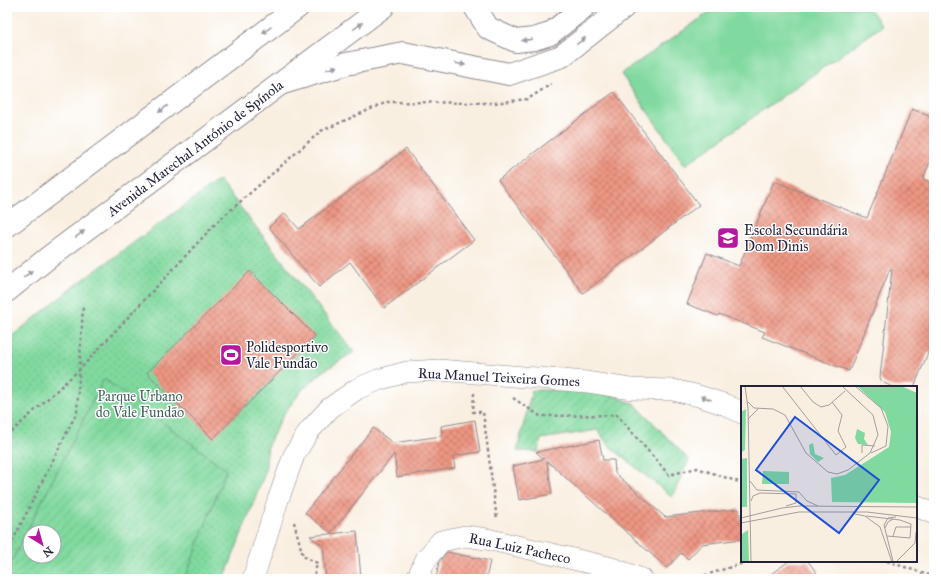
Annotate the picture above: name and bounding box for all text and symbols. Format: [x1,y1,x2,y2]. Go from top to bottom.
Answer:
one-way arrow [352,22,363,30]
one-way arrow [261,26,272,35]
one-way arrow [520,37,533,43]
one-way arrow [575,37,586,45]
one-way arrow [454,61,466,67]
one-way arrow [327,65,339,71]
street label: Avenida Marechal António de Spínola [103,77,287,221]
one-way arrow [158,104,168,112]
place label: Escola Secundária Dom Dinis [744,222,848,255]
school or university icon: Escola Secundária Dom Dinis [715,225,741,251]
one-way arrow [75,230,86,238]
one-way arrow [22,270,33,278]
place label: Polidesportivo Vale Fundão [245,339,328,372]
sports icon: Polidesportivo Vale Fundão [218,342,244,368]
street label: Rua Manuel Teixeira Gomes [418,365,580,390]
inset map [741,386,917,562]
park label: Parque Urbano do Vale Fundão [96,388,184,421]
one-way arrow [700,395,712,401]
north arrow [22,524,62,564]
street label: Rua Luiz Pacheco [468,529,572,568]
text: N [40,544,55,560]

